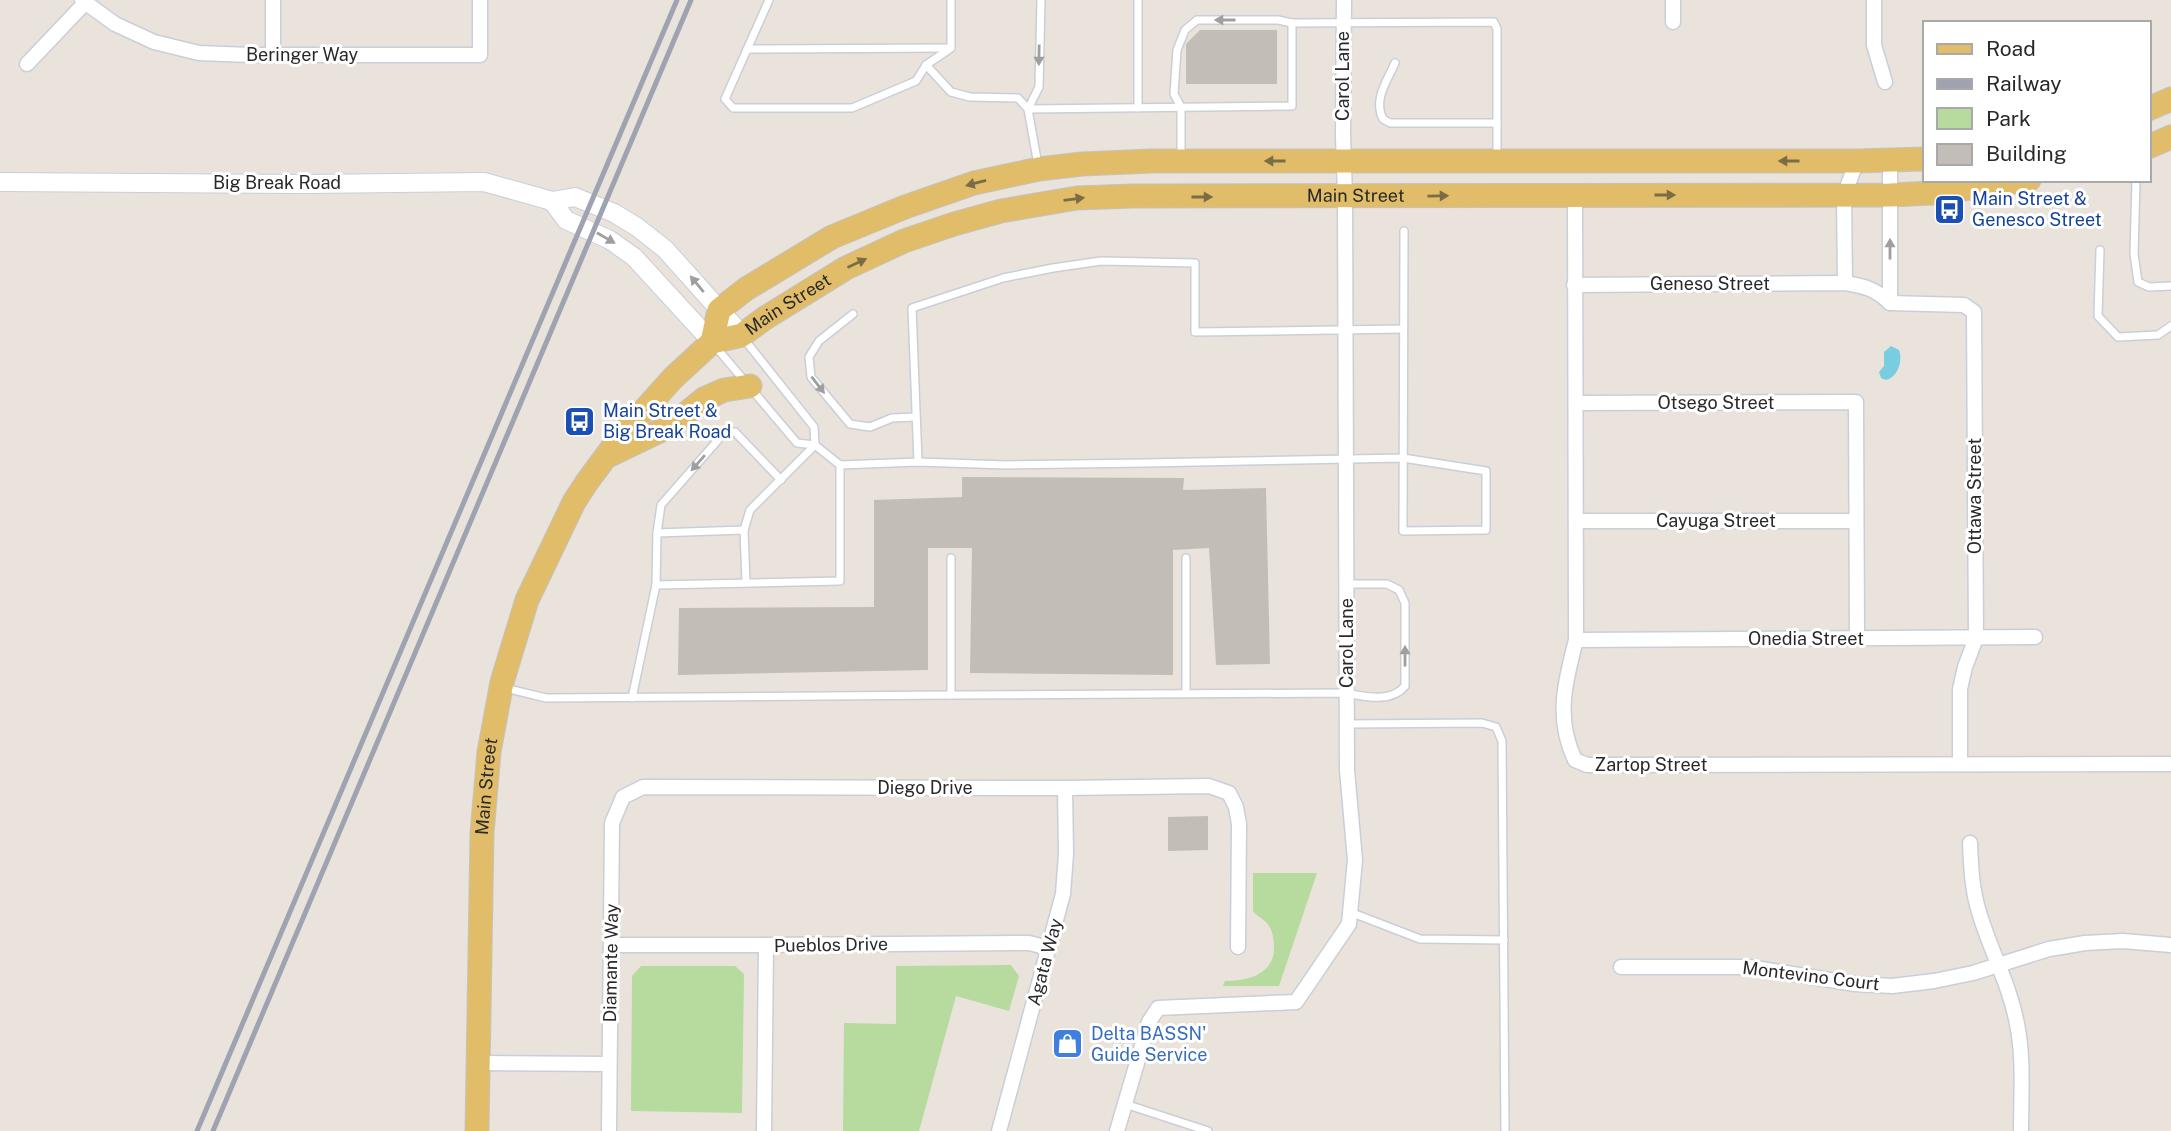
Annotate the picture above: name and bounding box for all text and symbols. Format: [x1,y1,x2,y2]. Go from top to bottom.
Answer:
one-way arrow [1213,14,1235,26]
legend [1923,21,2150,182]
street label: Carol Lane [1332,31,1353,121]
text: Road [1986,36,2036,61]
street label: Beringer Way [246,44,358,65]
one-way arrow [1034,45,1045,67]
text: Railway [1986,71,2062,96]
text: Park [1986,106,2031,131]
text: Building [1986,141,2067,166]
one-way arrow [1264,155,1286,166]
one-way arrow [1778,155,1800,167]
street label: Big Break Road [213,172,341,193]
one-way arrow [965,178,987,189]
street label: Main Street [1307,185,1405,206]
place label: Main Street & Genesco Street [1972,188,2102,230]
one-way arrow [1654,189,1676,201]
one-way arrow [1191,191,1213,203]
one-way arrow [1427,191,1449,202]
bus stop icon: Main Street & Genesco Street [1932,192,1966,226]
one-way arrow [1063,194,1085,205]
one-way arrow [597,232,616,244]
one-way arrow [1884,238,1896,260]
one-way arrow [847,257,867,269]
street label: Main Street [741,269,835,339]
street label: Geneso Street [1650,273,1770,294]
one-way arrow [690,275,705,292]
one-way arrow [811,375,826,393]
street label: Otsego Street [1657,392,1775,413]
place label: Main Street & Big Break Road [603,400,731,442]
bus stop icon: Main Street & Big Break Road [563,404,597,438]
street label: Ottawa Street [1964,438,1985,554]
one-way arrow [690,454,706,472]
street label: Cayuga Street [1656,510,1776,531]
street label: Carol Lane [1336,598,1357,688]
street label: Onedia Street [1748,628,1864,649]
one-way arrow [1399,645,1411,667]
street label: Main Street [471,736,501,836]
street label: Zartop Street [1595,754,1707,775]
street label: Diego Drive [877,777,973,798]
street label: Diamante Way [599,903,622,1023]
street label: Agata Way [1023,916,1066,1008]
street label: Pueblos Drive [774,933,888,956]
street label: Montevino Court [1741,957,1881,994]
place label: Delta BASSN' Guide Service [1091,1023,1207,1065]
shop icon: Delta BASSN' Guide Service [1051,1027,1085,1061]

